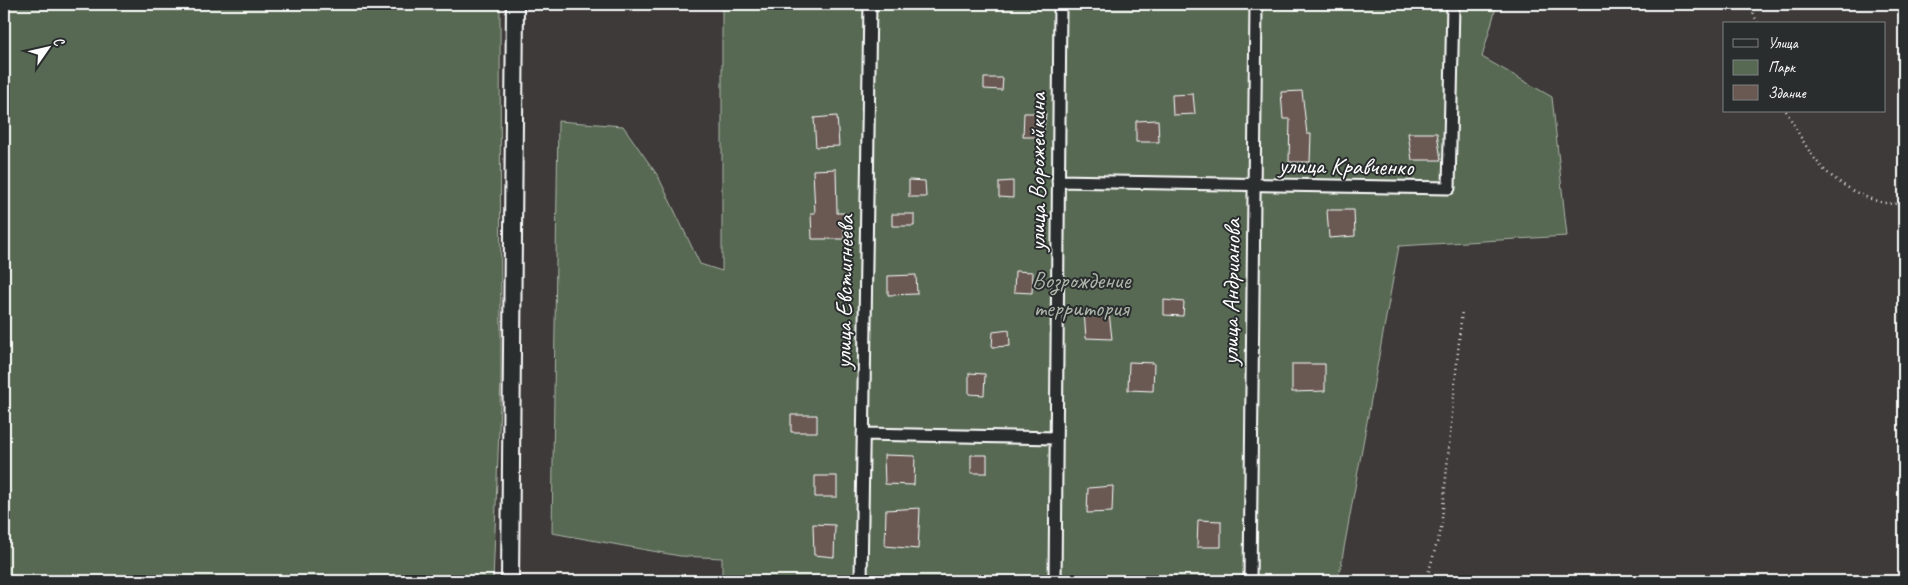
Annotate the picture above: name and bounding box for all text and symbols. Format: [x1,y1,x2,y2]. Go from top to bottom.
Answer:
north arrow [22,22,72,72]
legend [1723,22,1886,112]
text: С [49,33,69,50]
text: Улица [1768,34,1799,53]
text: Парк [1768,58,1796,77]
text: Здание [1768,84,1807,103]
street label: улица Ворожейкина [1022,91,1052,253]
street label: улица Кравченко [1276,150,1415,182]
street label: улица Евстигнеева [828,213,860,371]
street label: улица Андрианова [1215,217,1247,367]
park label: Возрождение территория [1032,265,1132,323]

